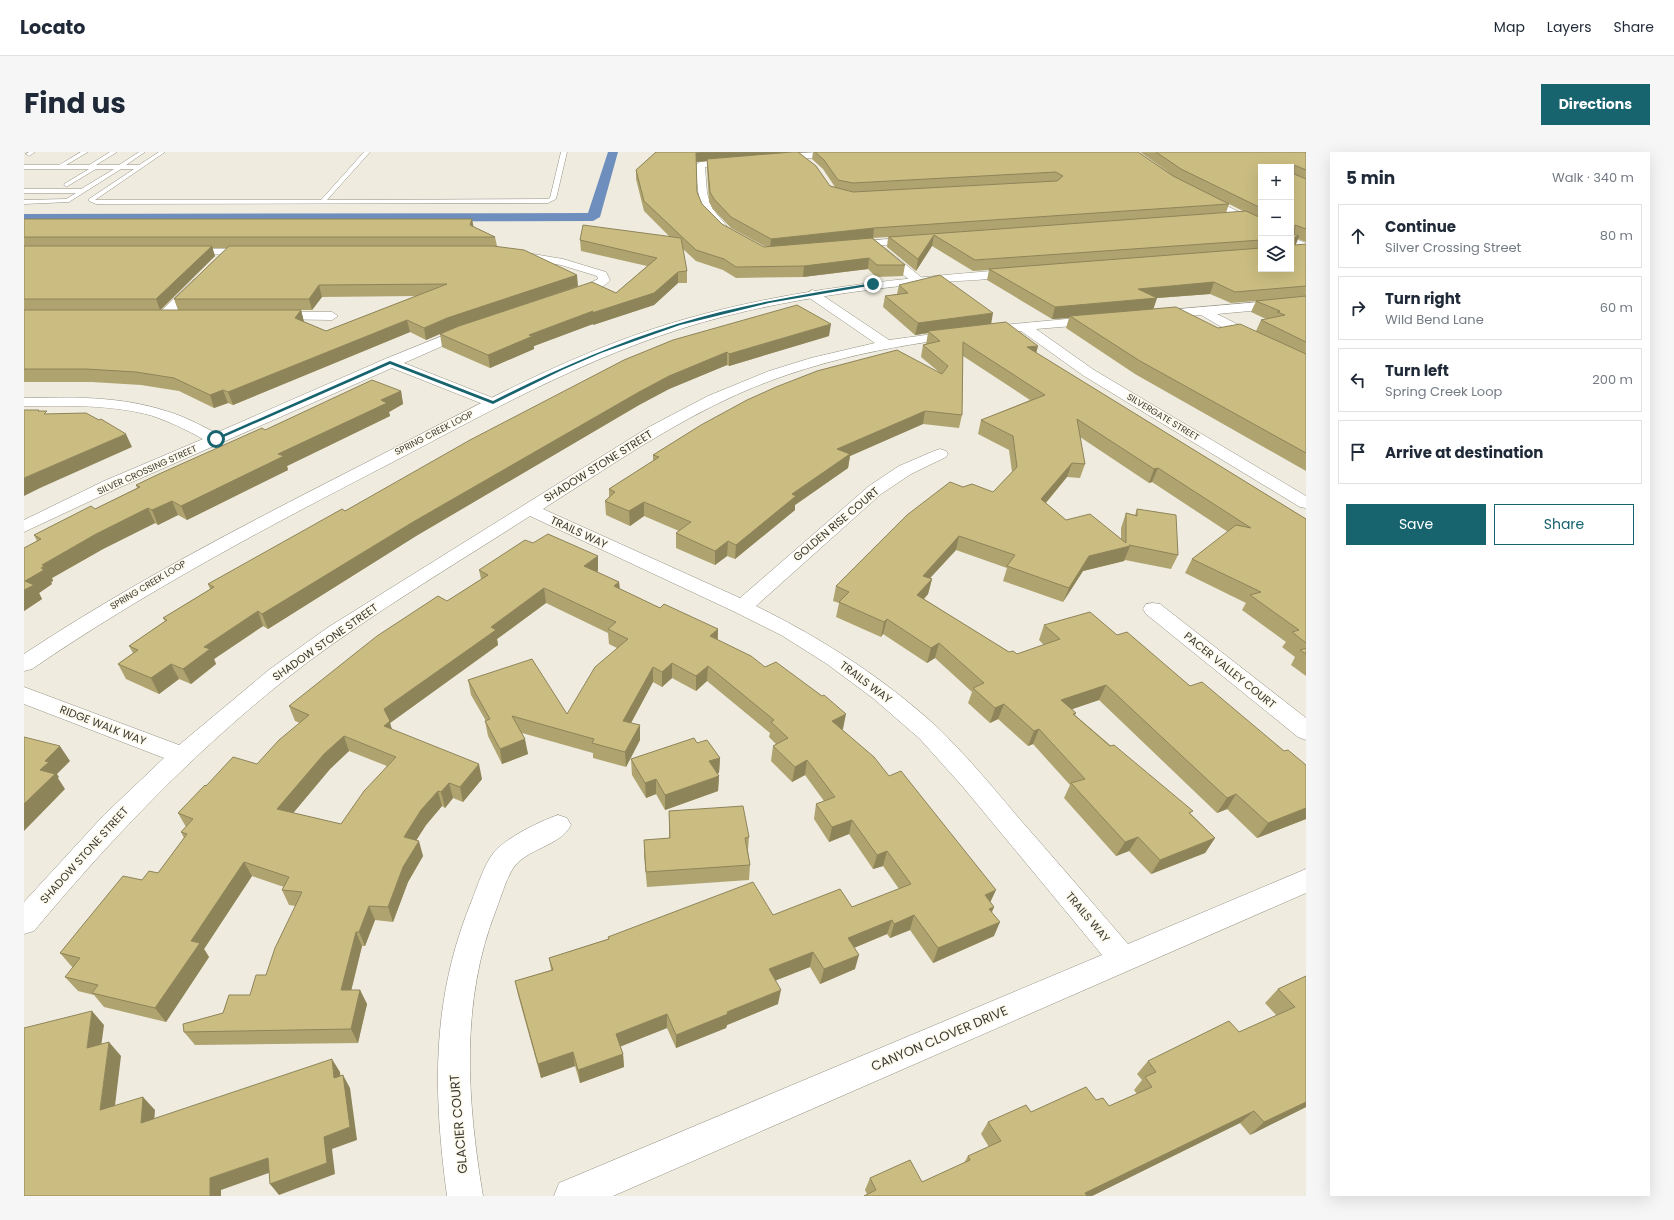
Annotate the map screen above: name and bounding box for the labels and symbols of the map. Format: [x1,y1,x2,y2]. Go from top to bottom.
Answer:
route end [864,275,882,293]
street label: SILVERGATE STREET [1125,391,1201,443]
street label: SPRING CREEK LOOP [393,408,475,458]
street label: SHADOW STONE STREET [541,426,655,506]
route start [207,430,225,448]
street label: SILVER CROSSING STREET [95,443,199,497]
street label: GOLDEN RISE COURT [790,483,882,565]
street label: TRAILS WAY [548,512,611,552]
street label: SPRING CREEK LOOP [108,558,188,612]
street label: SHADOW STONE STREET [269,599,381,684]
street label: PACER VALLEY COURT [1181,628,1279,712]
street label: TRAILS WAY [837,657,896,707]
street label: RIDGE WALK WAY [58,701,149,749]
street label: SHADOW STONE STREET [36,803,132,907]
street label: TRAILS WAY [1062,888,1114,946]
street label: CANYON CLOVER DRIVE [868,1001,1010,1076]
street label: GLACIER COURT [445,1073,472,1174]

